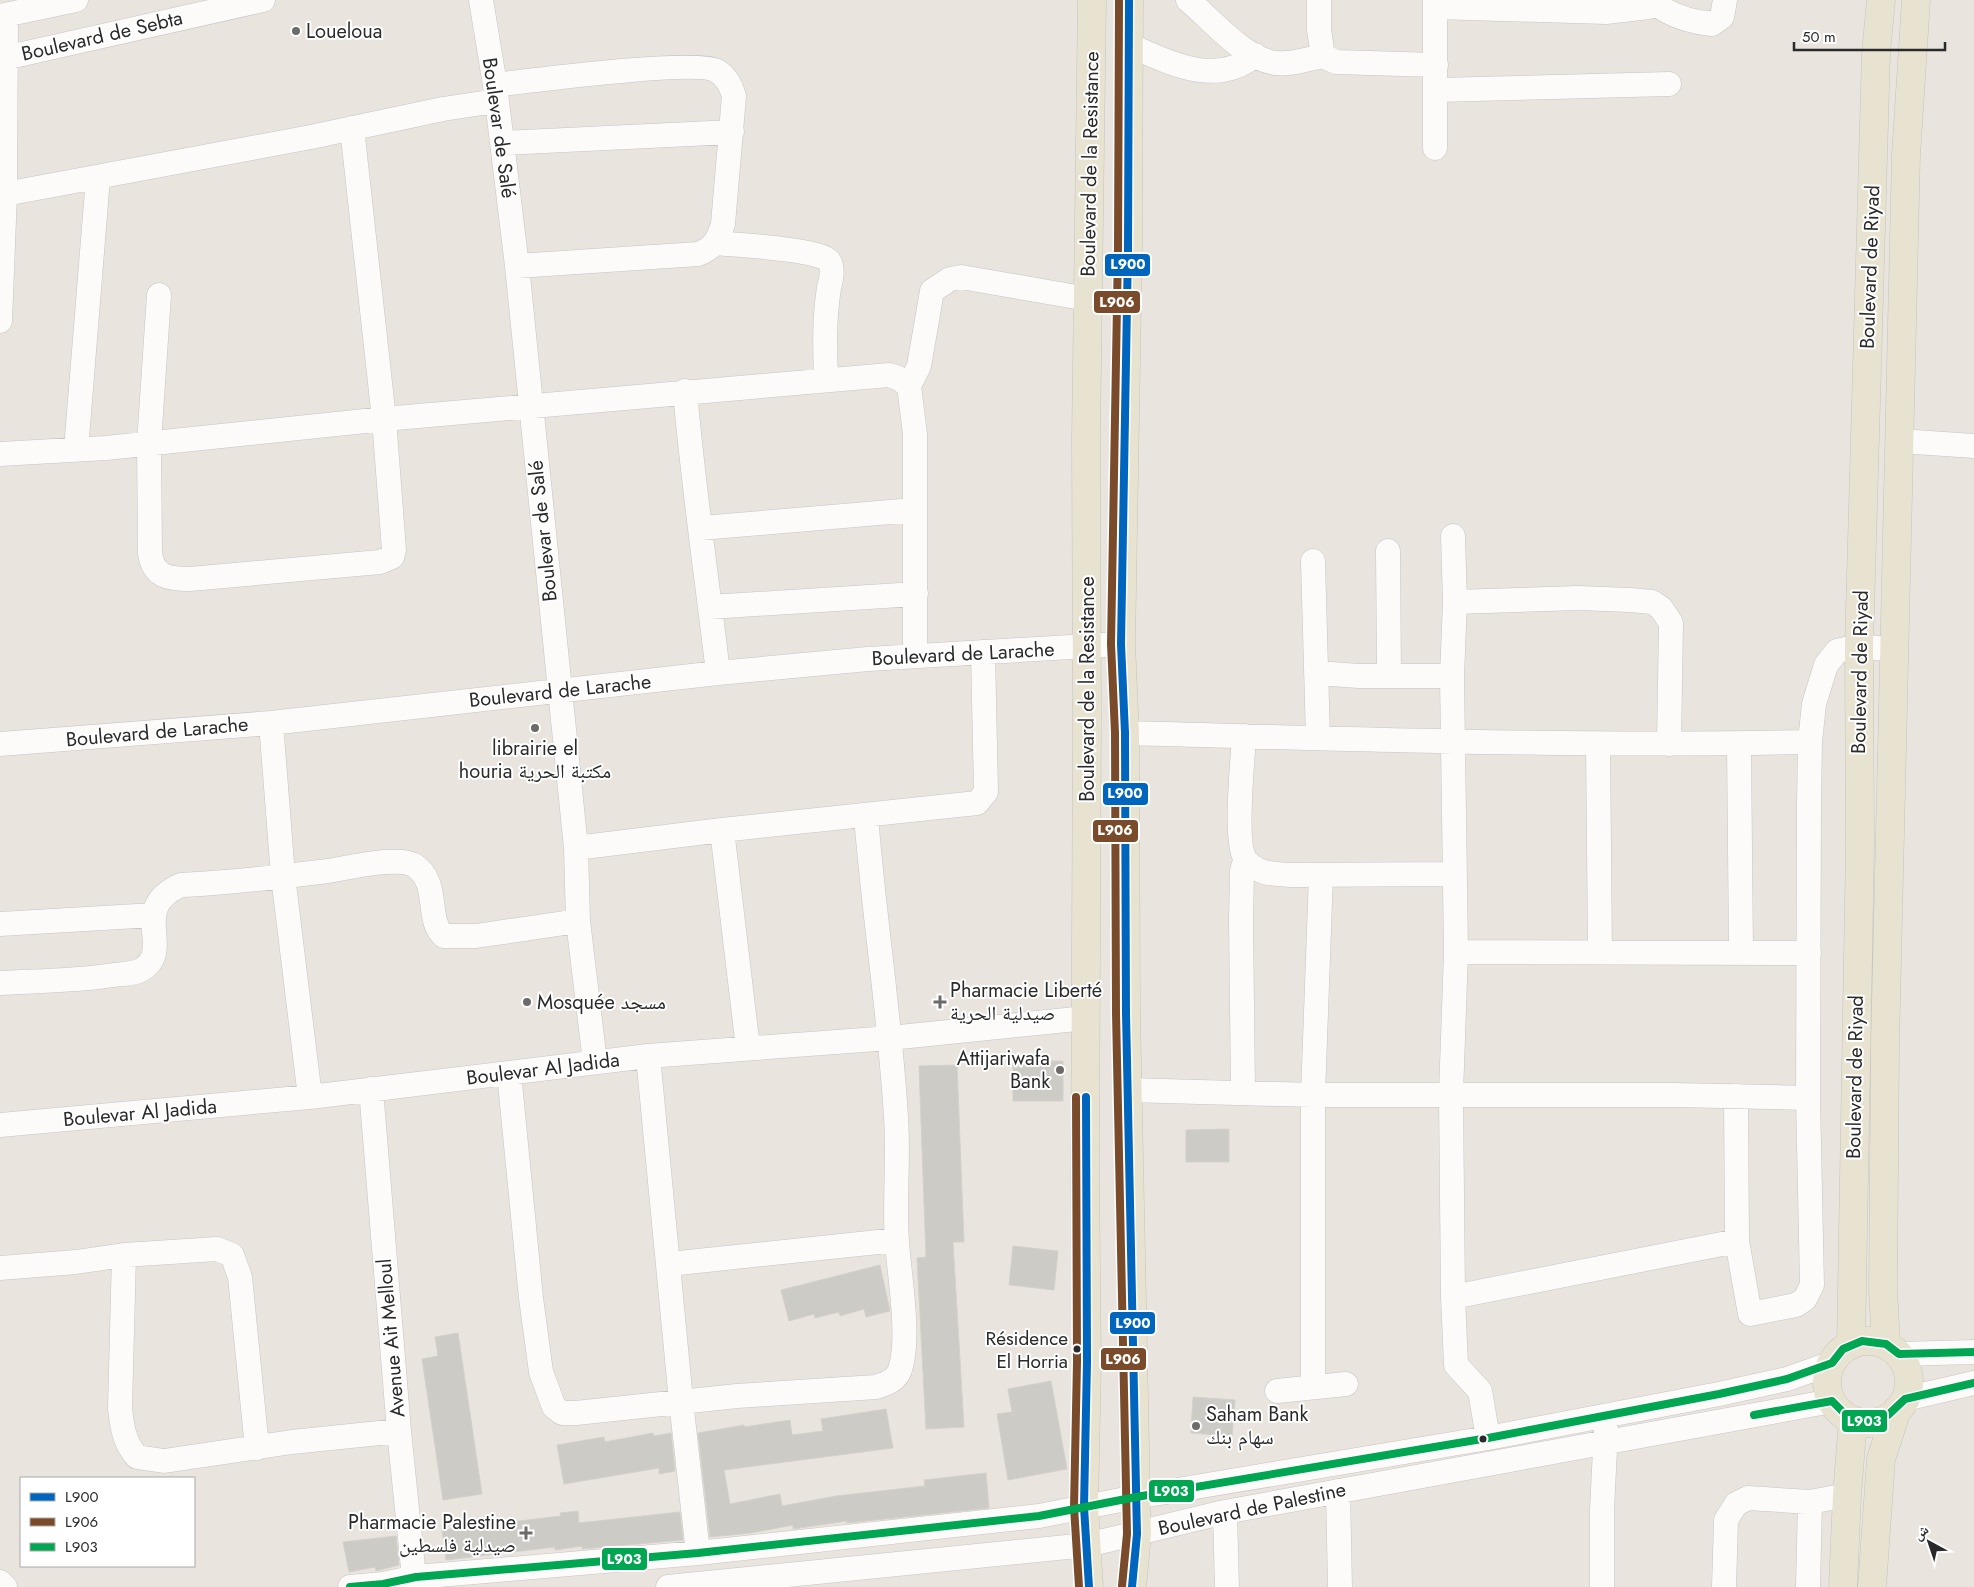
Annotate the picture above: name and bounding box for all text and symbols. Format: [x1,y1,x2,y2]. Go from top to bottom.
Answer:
street label: Boulevard de Sebta [19,3,185,69]
place label: Loueloua [306,17,382,46]
scale bar [1794,20,1945,52]
marker: Loueloua [290,25,302,37]
text: 50 m [1802,26,1836,48]
street label: Boulevard de la Resistance [1074,51,1106,277]
street label: Boulevar de Salé [475,56,523,200]
street label: Boulevard de Riyad [1853,185,1887,349]
line badge: L900 [1104,253,1151,277]
text: L900 [1110,254,1146,274]
line badge: L906 [1093,290,1141,314]
text: L906 [1099,292,1135,312]
street label: Boulevar de Salé [521,459,565,603]
street label: Boulevard de la Resistance [1073,576,1102,802]
street label: Boulevard de Riyad [1844,590,1876,754]
street label: Boulevard de Larache [871,635,1055,673]
street label: Boulevard de Larache [467,667,653,715]
street label: Boulevard de Larache [65,710,249,754]
marker: librairie el houria مكتبة الحرية [529,722,541,734]
place label: librairie el houria مكتبة الحرية [459,734,611,786]
line badge: L900 [1102,782,1149,806]
text: L900 [1107,783,1143,803]
line badge: L906 [1092,819,1139,843]
text: L906 [1097,820,1133,840]
place label: Pharmacie Liberté صيدلية الحرية [950,976,1102,1028]
place label: Mosquée مسجد [537,988,666,1017]
street label: Boulevard de Riyad [1839,995,1871,1159]
marker: Mosquée مسجد [521,996,533,1008]
marker: Pharmacie Liberté صيدلية الحرية [934,996,946,1008]
place label: Attijariwafa Bank [957,1044,1050,1096]
street label: Boulevar Al Jadida [465,1045,621,1093]
marker: Attijariwafa Bank [1054,1064,1066,1076]
street label: Boulevar Al Jadida [62,1092,218,1134]
street label: Avenue Ait Melloul [370,1257,412,1419]
line badge: L900 [1109,1311,1156,1335]
text: L900 [1115,1313,1151,1333]
place label: Résidence El Horria [986,1325,1068,1375]
marker: Résidence El Horria [1072,1344,1082,1354]
line badge: L906 [1100,1347,1147,1371]
text: L906 [1105,1349,1141,1369]
place label: Saham Bank سهام بنك [1206,1400,1309,1452]
line badge: L903 [1841,1409,1888,1433]
text: L903 [1847,1411,1882,1431]
marker: Saham Bank سهام بنك [1190,1420,1202,1432]
unlabelled marker [1478,1434,1488,1444]
street label: Boulevard de Palestine [1155,1475,1349,1543]
legend [20,1477,195,1567]
line badge: L903 [1148,1479,1195,1503]
text: L903 [1154,1481,1189,1501]
text: L900 [65,1486,98,1508]
place label: Pharmacie Palestine صيدلية فلسطين [348,1508,516,1560]
text: L906 [65,1511,98,1533]
north arrow [1904,1517,1954,1567]
text: ش [1909,1520,1933,1544]
marker: Pharmacie Palestine صيدلية فلسطين [520,1527,532,1539]
text: L903 [65,1536,98,1558]
line badge: L903 [601,1547,648,1571]
text: L903 [607,1549,642,1569]

